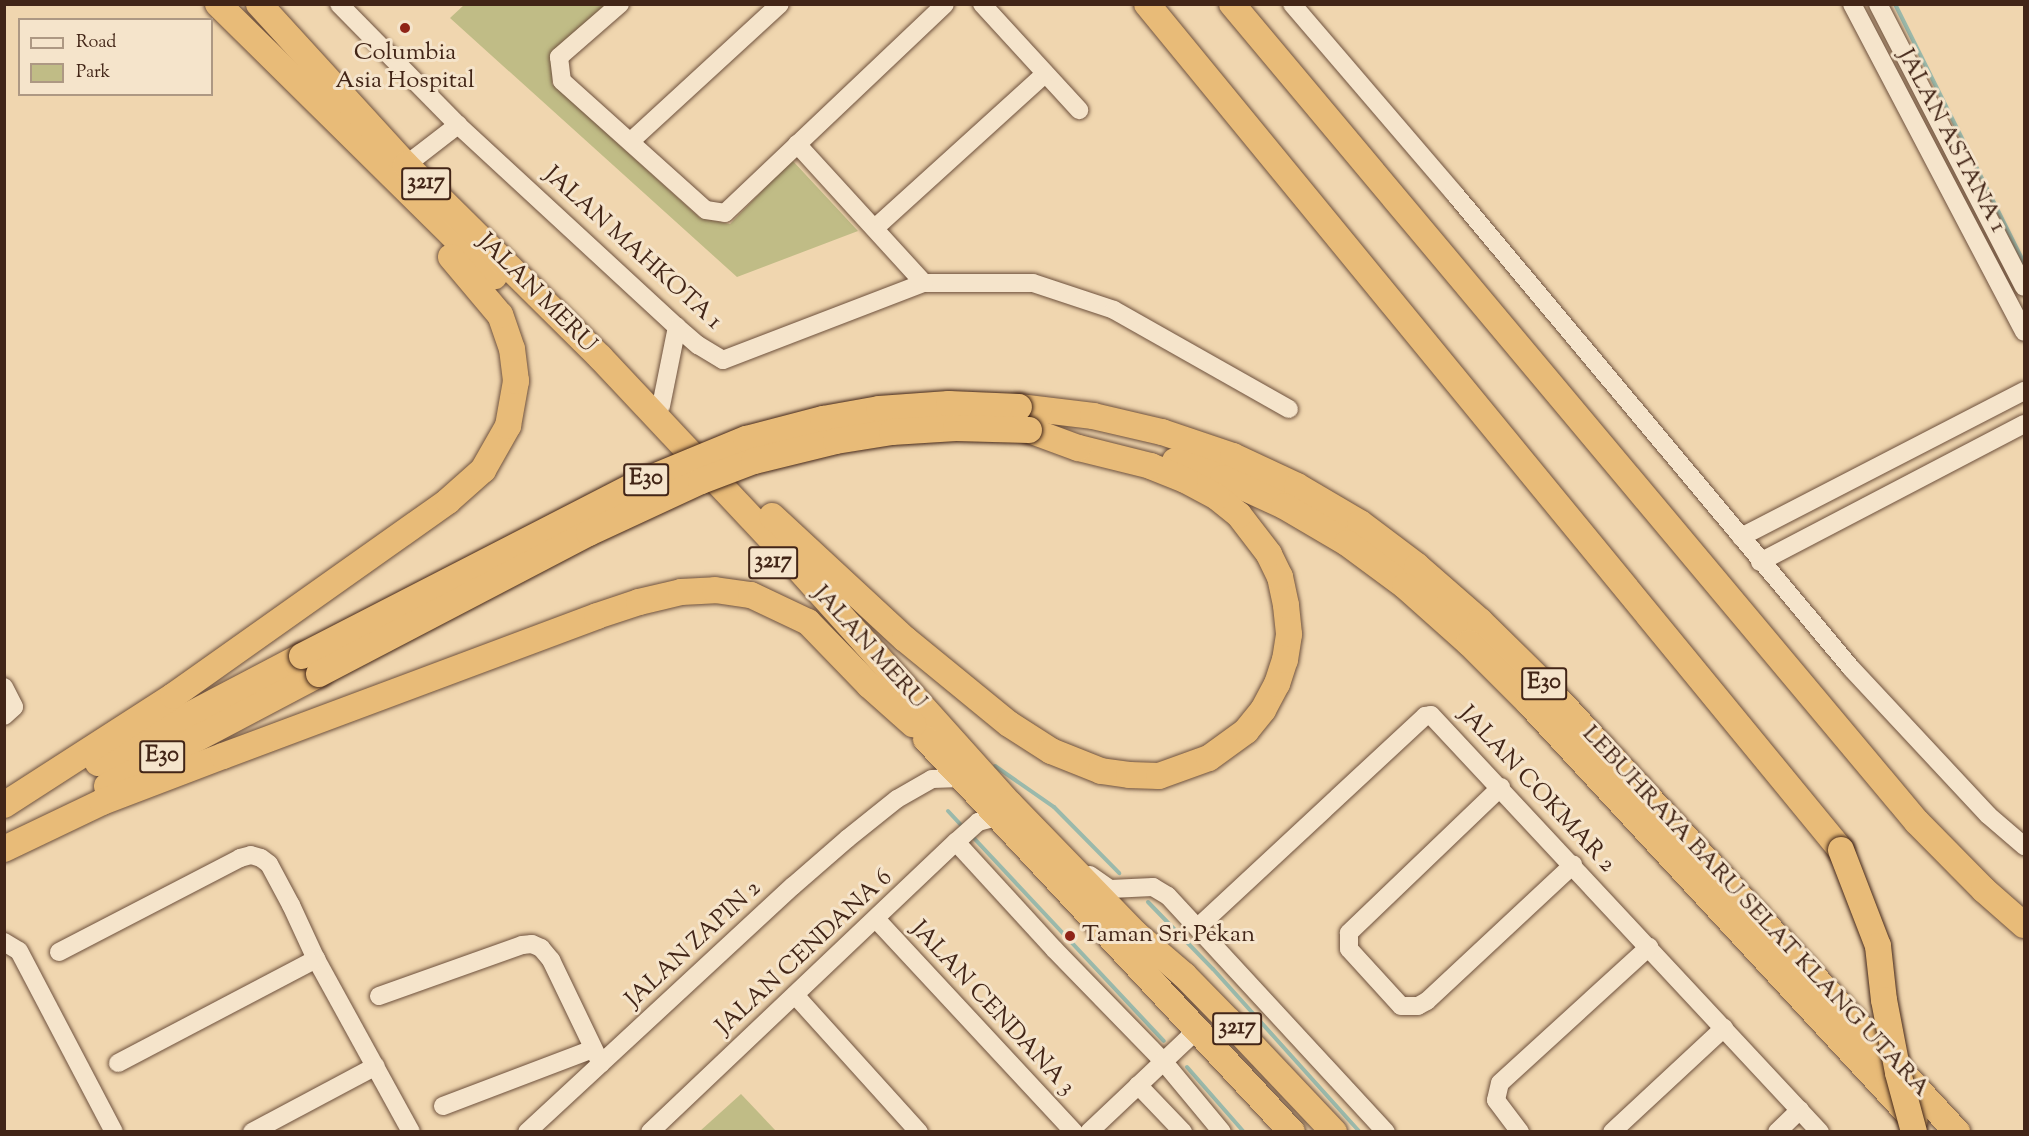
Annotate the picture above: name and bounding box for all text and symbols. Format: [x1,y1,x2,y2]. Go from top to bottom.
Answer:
legend [18,18,213,96]
marker: Columbia Asia Hospital [396,19,414,37]
text: Road [76,30,116,56]
place label: Columbia Asia Hospital [335,40,475,96]
street label: JALAN ASTANA 1 [1890,44,2012,238]
text: Park [76,60,110,86]
street label: JALAN MAHKOTA 1 [537,162,727,336]
road number: 3217 [400,165,452,203]
street label: JALAN MERU [470,228,602,360]
road number: E30 [622,461,670,499]
road number: 3217 [748,544,798,582]
street label: JALAN MERU [806,580,932,716]
road number: E30 [1520,665,1568,703]
street label: JALAN COKMAR 2 [1451,701,1621,879]
street label: LEBUHRAYA BARU SELAT KLANG UTARA [1575,720,1935,1104]
road number: E30 [138,738,186,776]
street label: JALAN CENDANA 6 [711,864,899,1042]
street label: JALAN ZAPIN 2 [620,875,768,1015]
street label: JALAN CENDANA 3 [904,916,1080,1102]
place label: Taman Sri Pekan [1082,922,1255,950]
marker: Taman Sri Pekan [1063,929,1077,943]
road number: 3217 [1212,1010,1262,1048]

